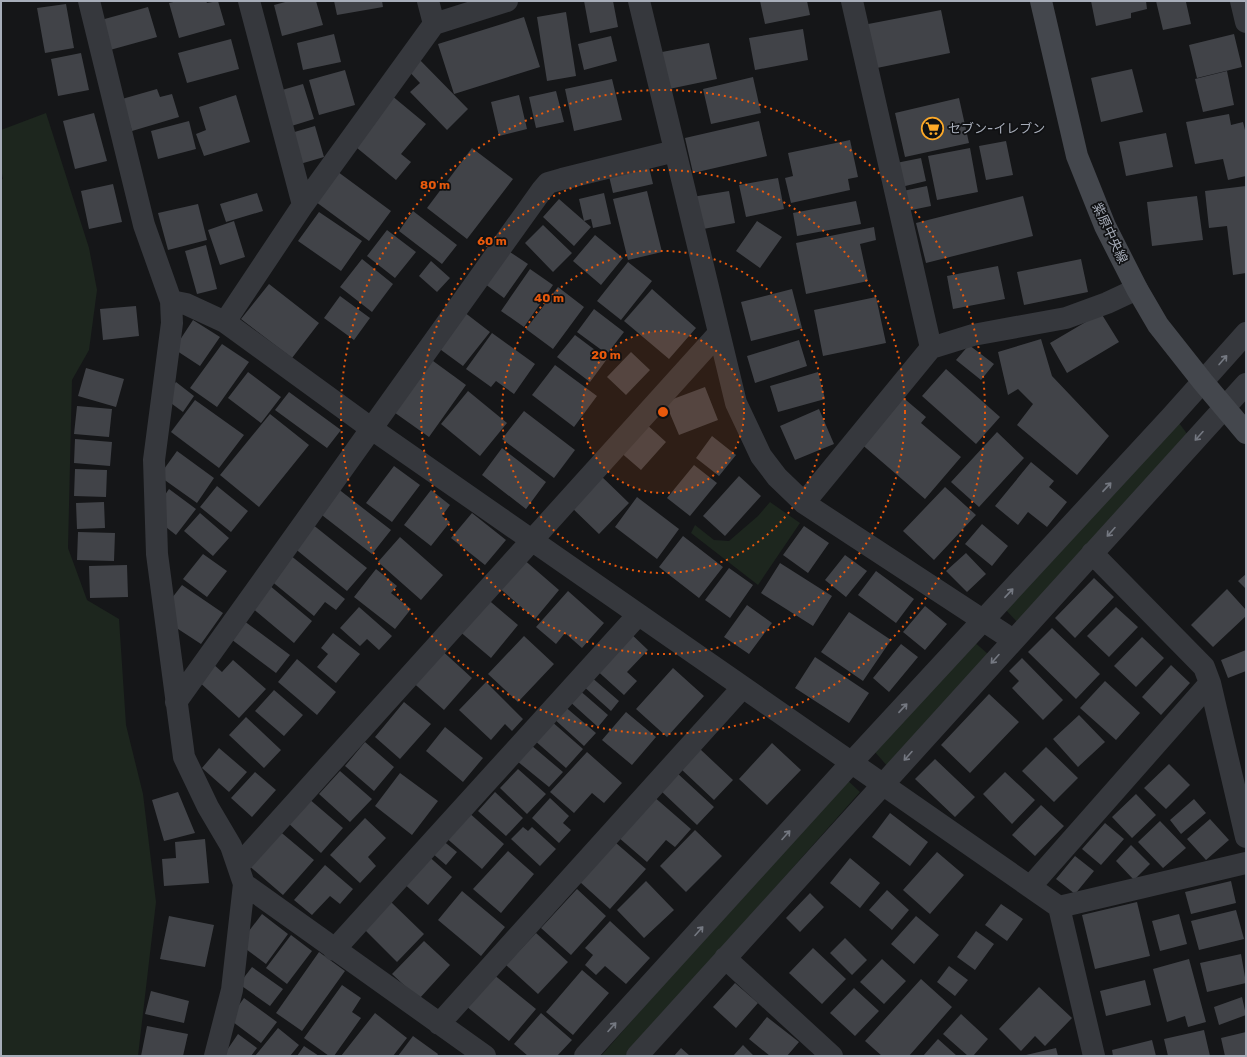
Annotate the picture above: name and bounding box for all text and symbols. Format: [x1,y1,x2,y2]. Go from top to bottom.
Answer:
supermarket icon: セブン-イレブン [919,115,945,141]
place label: セブン-イレブン [948,121,1045,136]
text: 80 m [420,178,450,192]
street label: 紫原中央線 [1089,200,1131,266]
text: 60 m [477,234,507,248]
text: 40 m [534,291,564,305]
text: 20 m [591,348,621,362]
one-way arrow [1218,355,1227,365]
centre of rings [656,405,670,419]
one-way arrow [1194,431,1203,441]
one-way arrow [1102,482,1111,492]
one-way arrow [1106,527,1116,537]
one-way arrow [1004,588,1014,598]
one-way arrow [991,654,1000,665]
one-way arrow [898,703,907,713]
one-way arrow [904,750,913,760]
one-way arrow [782,829,791,840]
one-way arrow [694,926,704,936]
one-way arrow [607,1022,616,1032]

